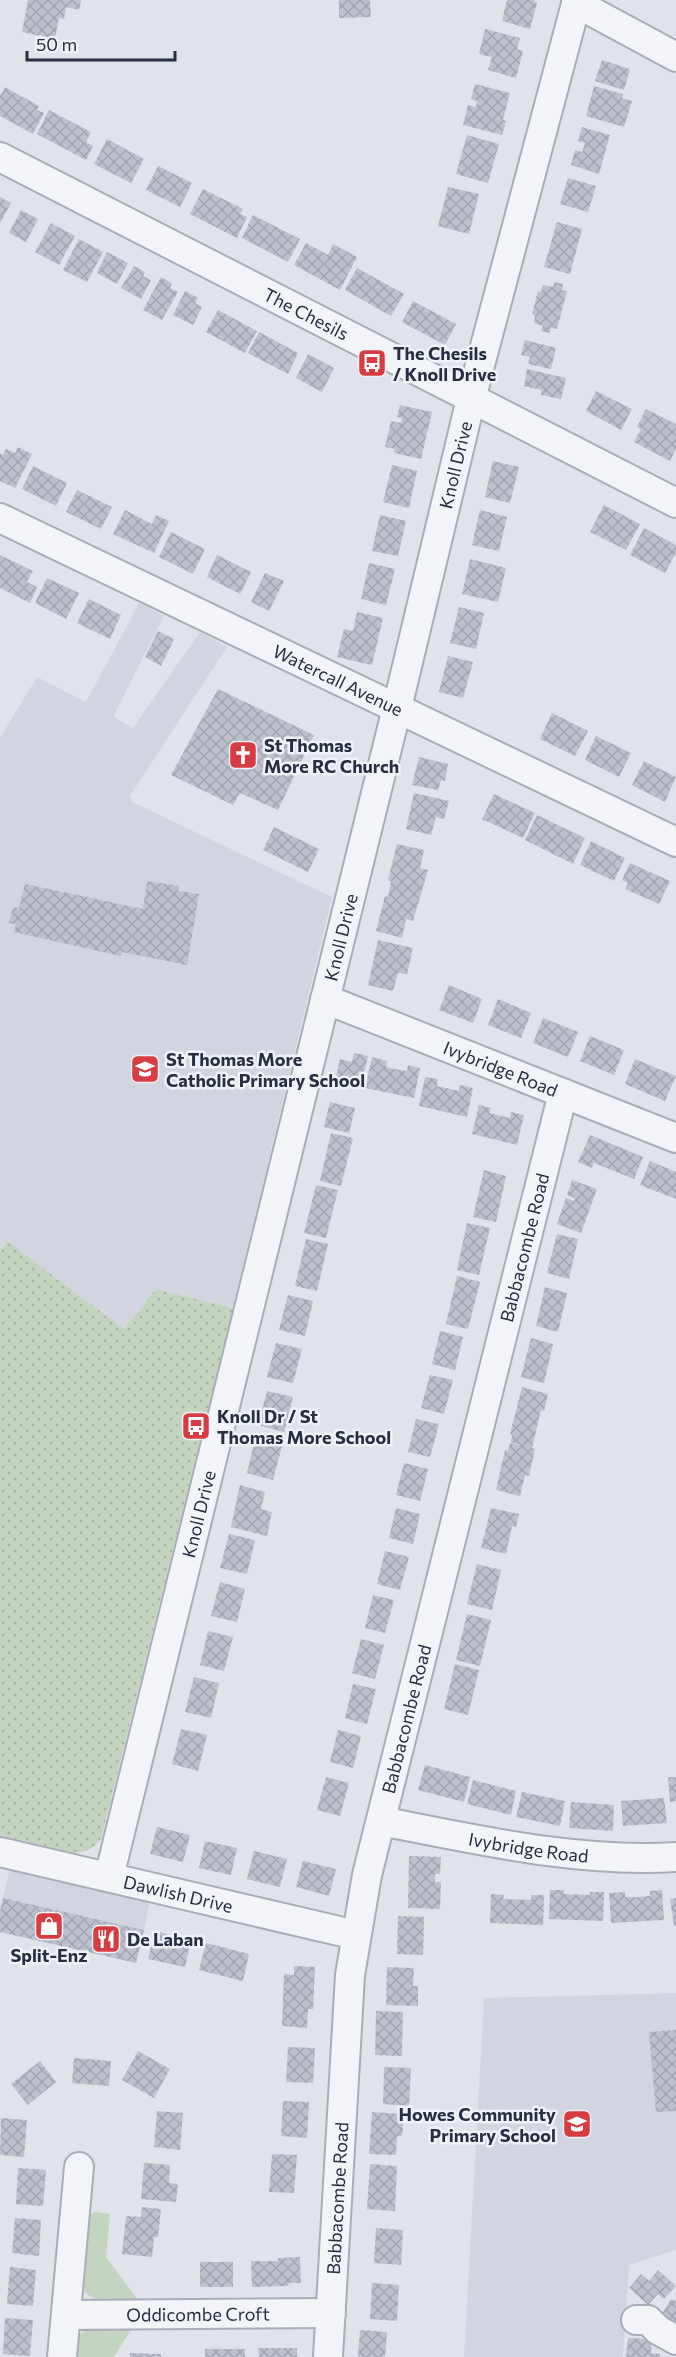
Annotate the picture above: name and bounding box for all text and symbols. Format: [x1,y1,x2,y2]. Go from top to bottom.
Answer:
scale bar [27,24,176,62]
text: 50 m [36,33,77,55]
street label: The Chesils [260,283,352,345]
place label: The Chesils / Knoll Drive [393,342,496,385]
bus stop icon: The Chesils / Knoll Drive [356,347,388,379]
street label: Knoll Drive [434,419,476,511]
street label: Watercall Avenue [270,640,407,721]
place label: St Thomas More RC Church [264,734,399,777]
church icon: St Thomas More RC Church [227,739,259,771]
street label: Knoll Drive [319,891,362,983]
street label: Ivybridge Road [440,1036,561,1101]
place label: St Thomas More Catholic Primary School [166,1048,365,1091]
school or university icon: St Thomas More Catholic Primary School [129,1053,161,1085]
street label: Babbacombe Road [495,1171,554,1324]
place label: Knoll Dr / St Thomas More School [217,1405,391,1448]
bus stop icon: Knoll Dr / St Thomas More School [180,1410,212,1442]
street label: Knoll Drive [177,1468,220,1560]
street label: Babbacombe Road [377,1642,435,1796]
street label: Ivybridge Road [467,1827,590,1867]
street label: Dawlish Drive [121,1870,235,1917]
shop icon: Split-Enz [33,1910,65,1942]
restaurant icon: De Laban [90,1923,122,1955]
place label: De Laban [127,1928,204,1950]
place label: Split-Enz [10,1944,88,1966]
place label: Howes Community Primary School [399,2103,556,2146]
school or university icon: Howes Community Primary School [561,2108,593,2140]
street label: Babbacombe Road [322,2121,353,2275]
street label: Oddicombe Croft [126,2302,270,2326]

